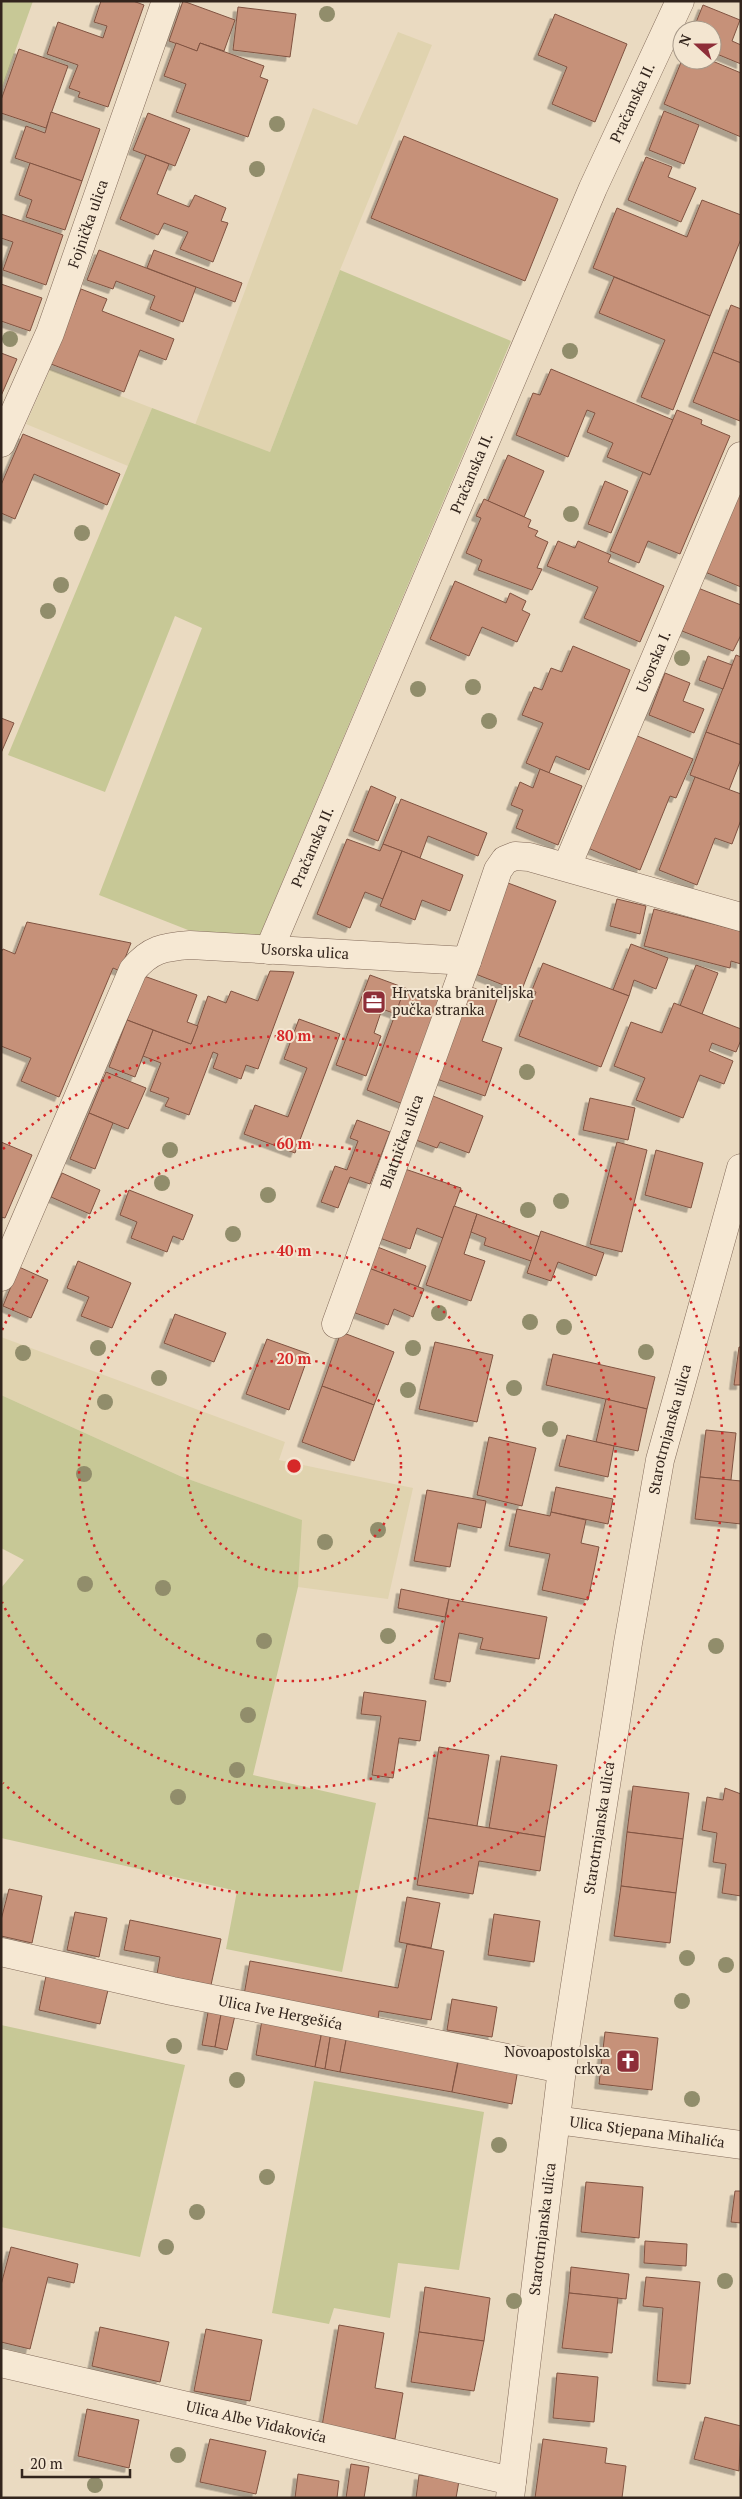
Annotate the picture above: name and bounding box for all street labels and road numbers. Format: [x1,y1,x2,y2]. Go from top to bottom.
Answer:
street label: Pračanska II. [605,59,659,146]
street label: Fojnička ulica [62,176,112,270]
street label: Pračanska II. [445,429,497,516]
street label: Usorska I. [631,627,675,695]
street label: Pračanska II. [286,803,338,890]
street label: Usorska ulica [260,938,350,963]
street label: Blatnička ulica [375,1091,427,1191]
street label: Starotrnjanska ulica [643,1361,695,1496]
street label: Starotrnjanska ulica [578,1760,619,1896]
street label: Ulica Ive Hergešića [217,1990,345,2034]
street label: Ulica Stjepana Mihalića [568,2111,727,2152]
street label: Starotrnjanska ulica [524,2161,560,2297]
street label: Ulica Albe Vidakovića [184,2395,329,2447]

